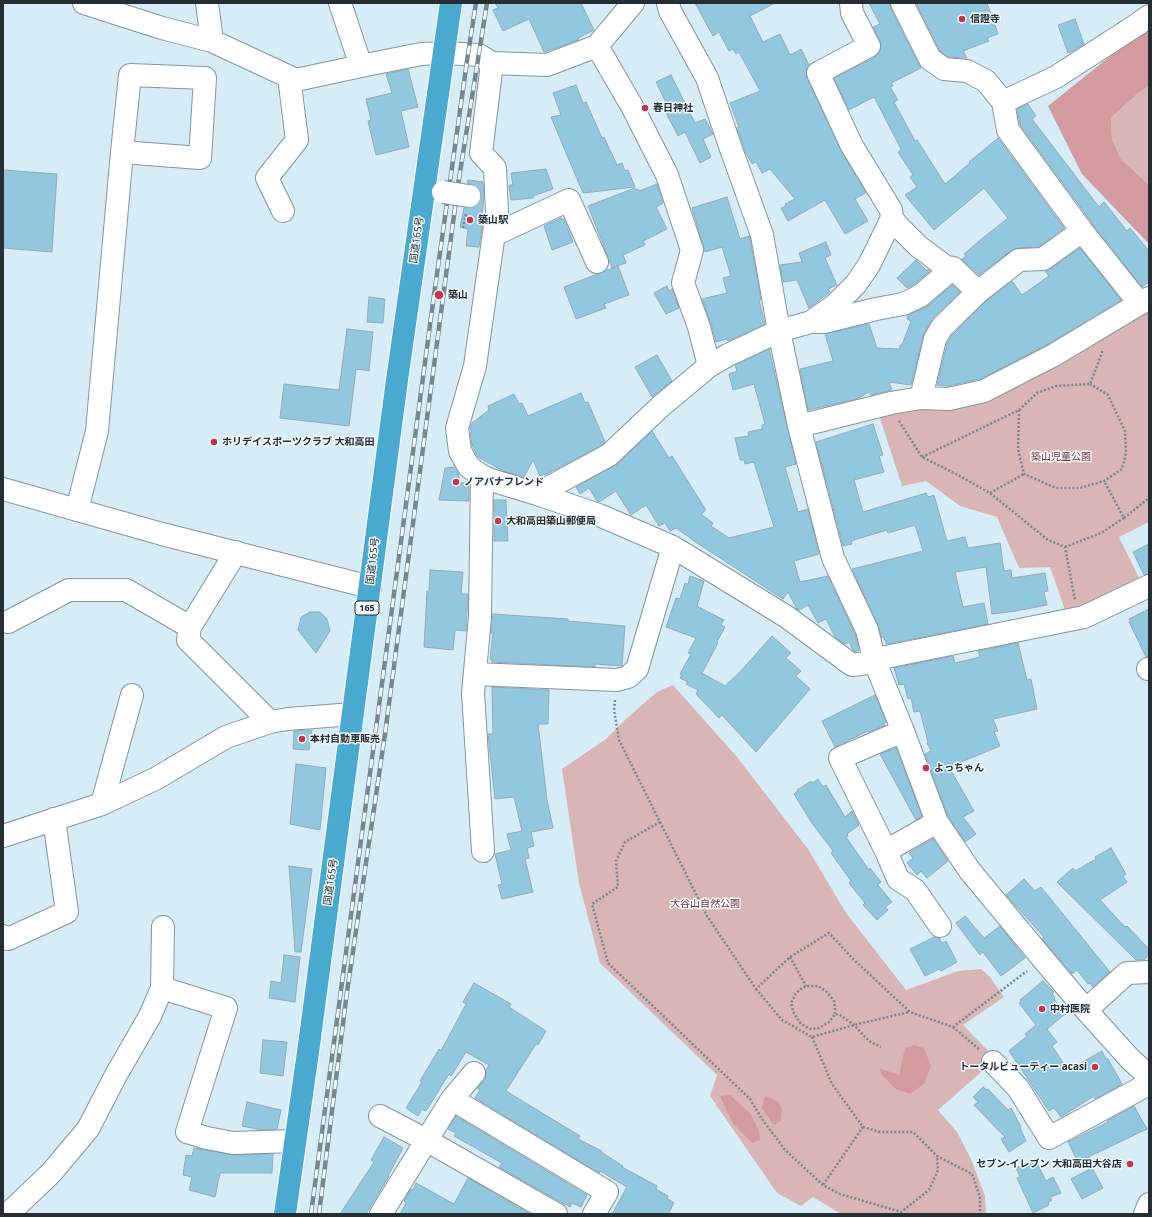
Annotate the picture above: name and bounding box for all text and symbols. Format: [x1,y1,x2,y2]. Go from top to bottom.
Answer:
place label: 信證寺 [970,13,1000,25]
marker: 信證寺 [957,14,967,24]
place label: 春日神社 [653,102,693,114]
marker: 春日神社 [640,103,650,113]
place label: 築山駅 [478,214,508,226]
marker: 築山駅 [465,215,475,225]
street label: 国道165号 [408,216,426,264]
marker: 築山 [433,289,445,301]
place label: 築山 [448,289,468,301]
place label: ホリデイスポーツクラブ 大和高田 [222,436,375,448]
marker: ホリデイスポーツクラブ 大和高田 [209,437,219,447]
park label: 築山児童公園 [1031,451,1091,463]
place label: ノアパナフレンド [464,476,544,488]
marker: ノアパナフレンド [451,477,461,487]
place label: 大和高田築山郵便局 [506,515,596,527]
marker: 大和高田築山郵便局 [493,516,503,526]
street label: 国道165号 [364,537,382,585]
road number: 165 [355,601,379,615]
place label: 本村自動車販売 [310,733,380,745]
marker: 本村自動車販売 [297,734,307,744]
place label: よっちゃん [934,762,984,774]
marker: よっちゃん [921,763,931,773]
street label: 国道165号 [322,858,340,906]
park label: 大谷山自然公園 [670,898,740,910]
place label: 中村医院 [1050,1003,1090,1015]
marker: 中村医院 [1037,1004,1047,1014]
place label: トータルビューティー acasi [959,1061,1087,1073]
marker: トータルビューティー acasi [1090,1062,1100,1072]
place label: セブン-イレブン 大和高田大谷店 [976,1158,1122,1170]
marker: セブン-イレブン 大和高田大谷店 [1125,1159,1135,1169]

